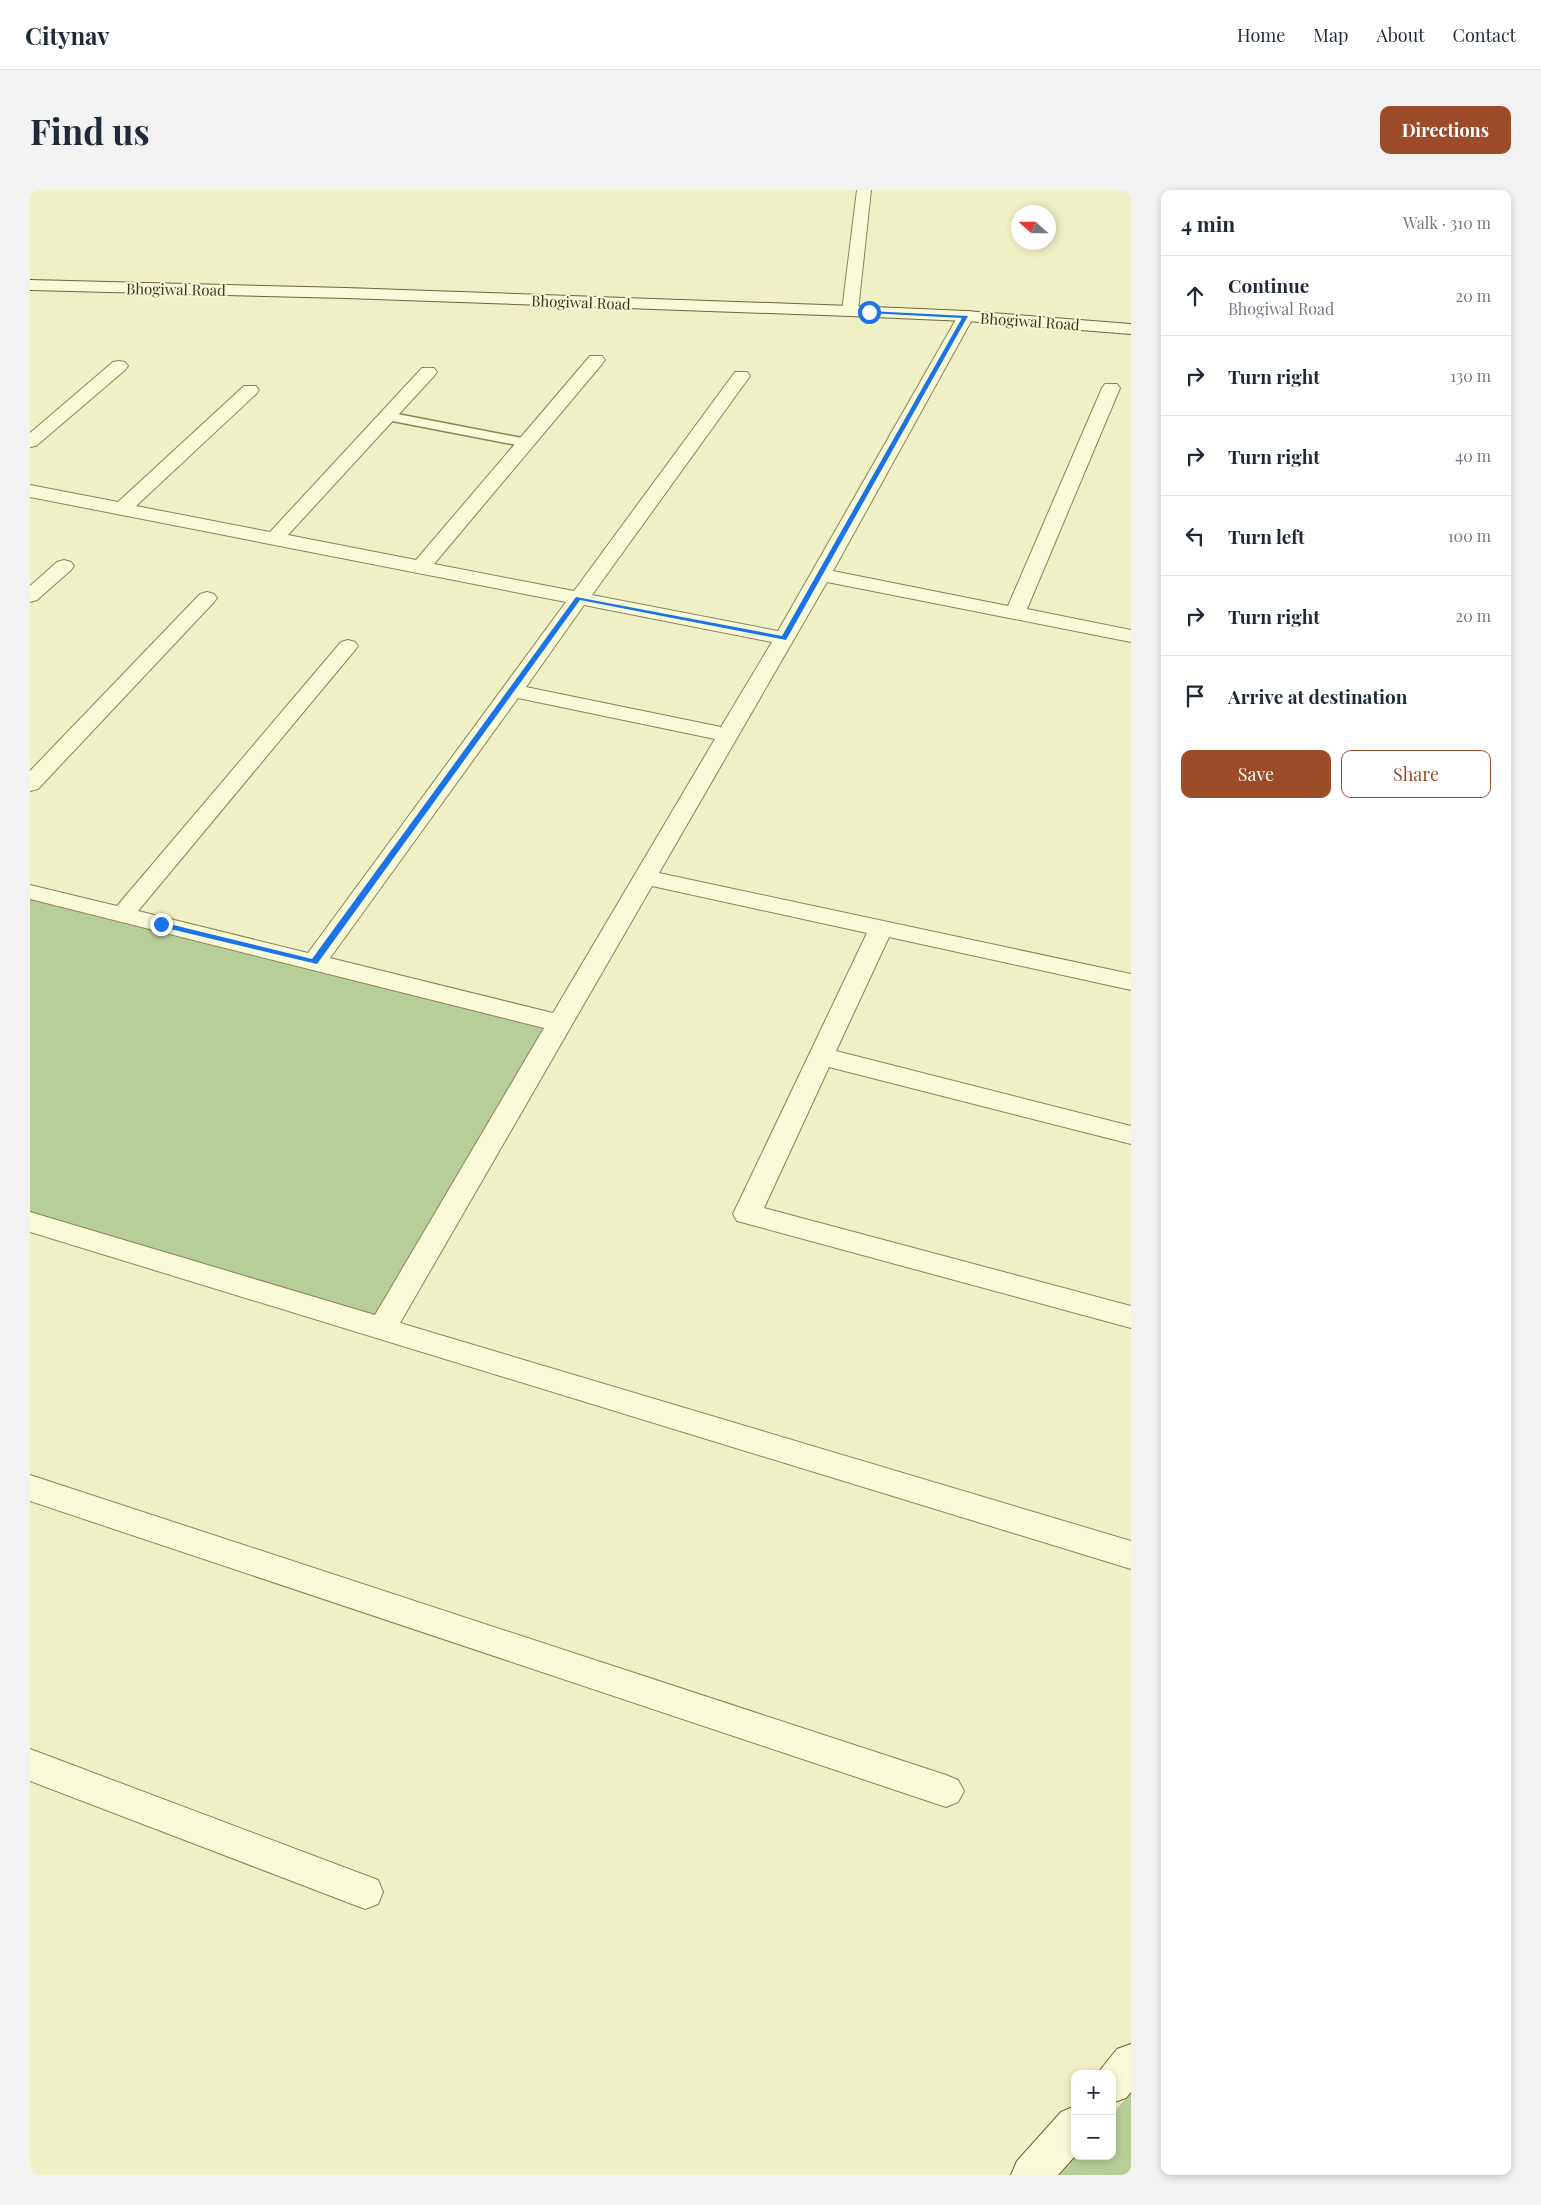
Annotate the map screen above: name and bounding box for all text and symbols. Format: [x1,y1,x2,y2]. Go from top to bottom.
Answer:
text: Citynav [25,19,110,51]
text: Home [1237,23,1285,47]
text: Map [1313,23,1348,47]
text: About [1376,23,1425,47]
text: Contact [1453,23,1516,47]
button: Directions [1380,106,1511,154]
text: Find us [30,107,150,154]
north arrow [1011,205,1056,250]
text: 4 min [1181,209,1235,237]
text: Walk · 310 m [1403,212,1491,233]
text: Continue [1228,272,1309,298]
street label: Bhogiwal Road [126,278,226,300]
icon: ahead [1181,282,1209,310]
text: 20 m [1456,285,1491,306]
street label: Bhogiwal Road [531,290,631,314]
text: Bhogiwal Road [1228,298,1334,319]
route start [858,301,881,324]
street label: Bhogiwal Road [980,308,1081,334]
icon: right [1181,362,1209,390]
text: Turn right [1228,363,1320,389]
text: 130 m [1450,365,1491,386]
icon: right [1181,442,1209,470]
text: Turn right [1228,443,1320,469]
text: 40 m [1455,445,1491,466]
icon: left [1181,522,1209,550]
text: Turn left [1228,523,1305,549]
text: 100 m [1448,525,1491,546]
icon: right [1181,602,1209,630]
text: Turn right [1228,603,1320,629]
text: 20 m [1456,605,1491,626]
icon: arrive [1181,682,1209,710]
text: Arrive at destination [1228,683,1408,709]
button: Save [1181,750,1331,798]
button: Share [1341,750,1491,798]
route end [150,913,173,936]
map controls [1071,2070,1116,2160]
button: + [1071,2070,1116,2115]
button: − [1071,2115,1116,2160]

